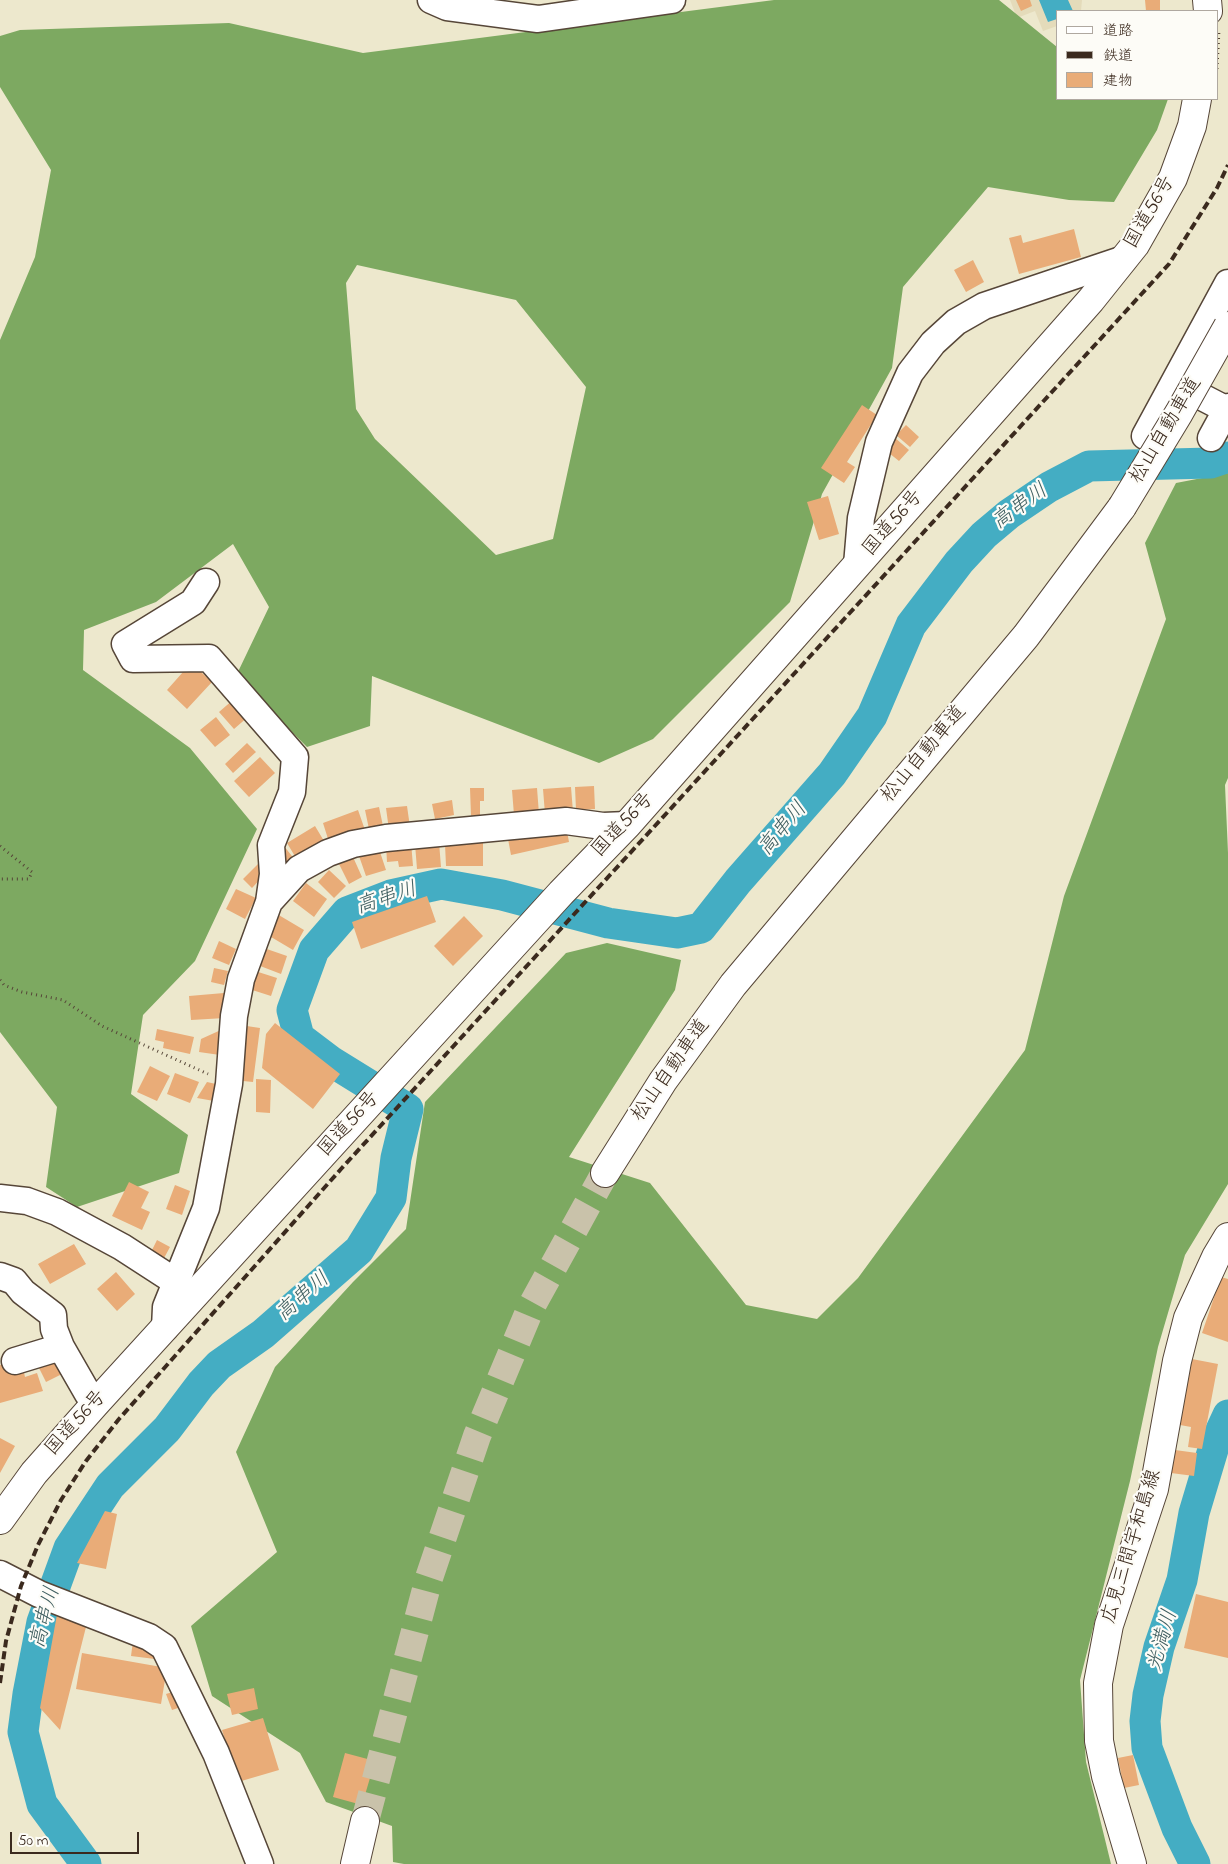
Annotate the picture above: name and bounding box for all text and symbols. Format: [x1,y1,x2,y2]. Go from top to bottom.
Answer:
legend [1056,10,1218,100]
text: 道路 [1103,20,1133,42]
text: 鉄道 [1103,45,1133,67]
text: 建物 [1103,70,1133,92]
street label: 国道56号 [1121,172,1181,254]
street label: 松山自動車道 [1126,373,1208,489]
water label: 高串川 [988,479,1054,537]
street label: 国道56号 [859,486,929,562]
street label: 松山自動車道 [877,701,973,809]
street label: 国道56号 [588,788,660,864]
water label: 高串川 [754,798,814,862]
water label: 高串川 [353,878,421,922]
street label: 松山自動車道 [628,1015,716,1127]
street label: 国道56号 [314,1087,386,1163]
water label: 高串川 [272,1268,336,1328]
street label: 国道56号 [41,1386,113,1462]
street label: 広見三間宇和島線 [1098,1467,1168,1627]
water label: 高串川 [27,1584,67,1652]
water label: 光満川 [1143,1607,1185,1675]
scale bar [12,1822,141,1854]
text: 50 m [18,1830,48,1852]

